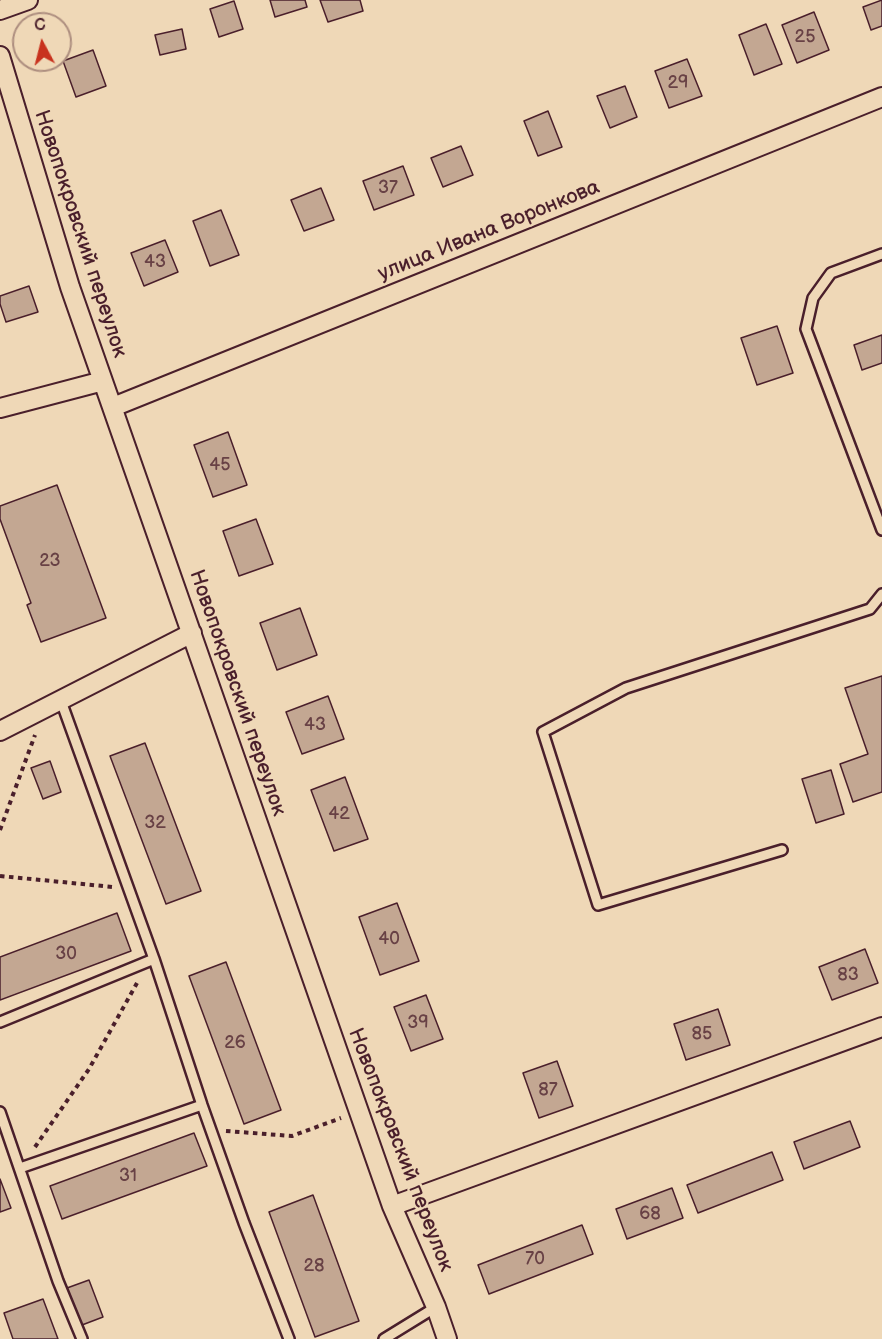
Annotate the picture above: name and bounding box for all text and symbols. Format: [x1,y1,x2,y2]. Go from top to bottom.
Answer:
north arrow [12,12,72,72]
text: С [33,16,47,36]
house number: 25 [795,26,815,48]
house number: 29 [667,72,689,94]
street label: Новопокровский переулок [28,107,132,361]
street label: улица Ивана Воронкова [374,175,604,287]
house number: 37 [378,177,398,199]
house number: 43 [144,251,166,273]
house number: 45 [209,454,231,476]
house number: 23 [39,550,61,572]
street label: Новопокровский переулок [183,567,291,819]
house number: 43 [304,714,326,736]
house number: 42 [328,803,350,825]
house number: 32 [144,812,166,834]
house number: 40 [378,928,400,950]
house number: 30 [55,943,77,965]
house number: 83 [837,964,859,986]
house number: 39 [407,1012,429,1034]
house number: 85 [692,1023,712,1045]
street label: Новопокровский переулок [342,1025,458,1275]
house number: 26 [224,1032,246,1054]
house number: 87 [538,1079,558,1101]
house number: 31 [119,1165,137,1187]
house number: 68 [639,1203,661,1225]
house number: 70 [525,1248,545,1270]
house number: 28 [303,1255,325,1277]

